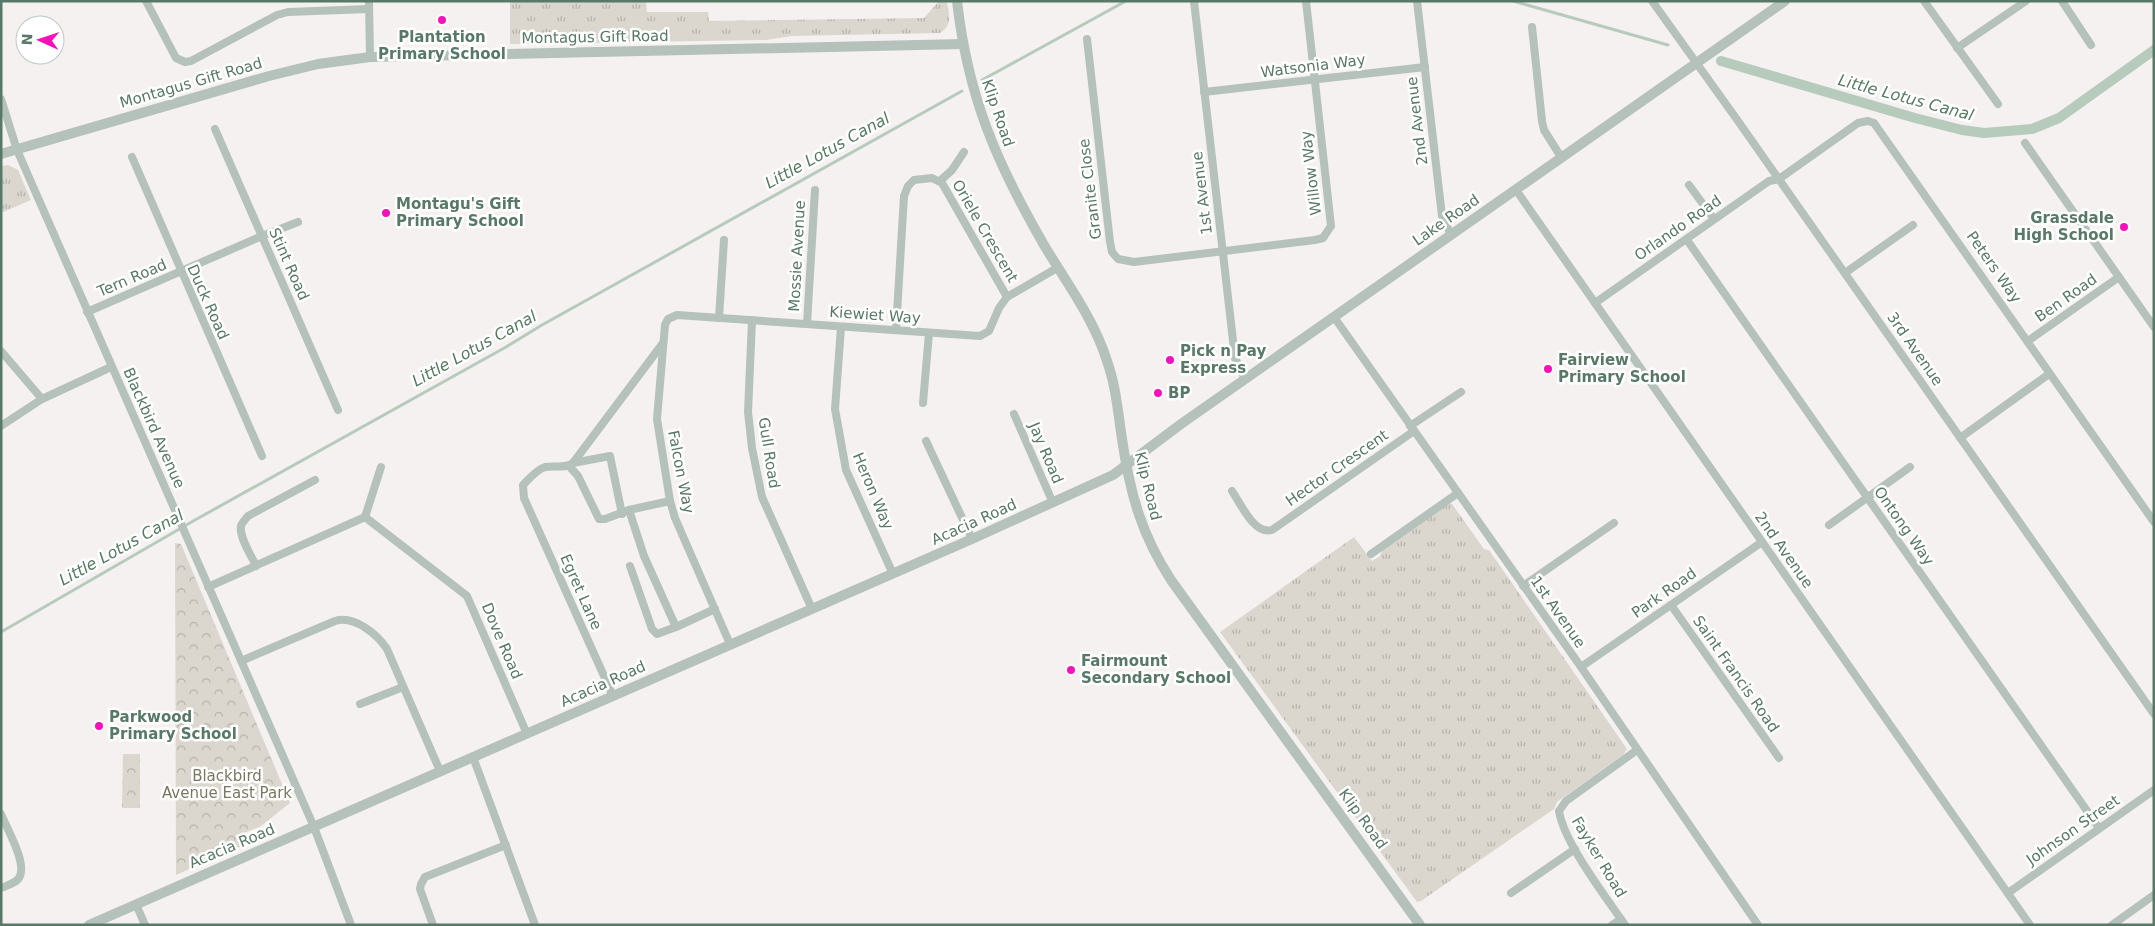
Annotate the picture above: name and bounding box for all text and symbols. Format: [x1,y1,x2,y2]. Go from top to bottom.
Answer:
marker: Plantation Primary School [436,14,448,26]
north arrow [15,15,65,65]
street label: Montagus Gift Road [521,27,669,47]
place label: Plantation Primary School [378,28,506,63]
text: N [19,33,35,46]
street label: Watsonia Way [1260,51,1367,81]
street label: Montagus Gift Road [118,54,264,112]
water label: Little Lotus Canal [1836,70,1976,125]
street label: 2nd Avenue [1403,76,1431,166]
street label: Klip Road [978,77,1018,149]
water label: Little Lotus Canal [762,108,893,192]
street label: Willow Way [1297,130,1325,216]
street label: Granite Close [1075,138,1105,240]
street label: 1st Avenue [1188,150,1216,236]
street label: Oriele Crescent [948,176,1022,286]
street label: Lake Road [1409,190,1483,250]
street label: Orlando Road [1631,191,1725,265]
place label: Montagu's Gift Primary School [396,195,524,230]
street label: Mossie Avenue [785,200,809,312]
marker: Montagu's Gift Primary School [380,207,392,219]
place label: Grassdale High School [2014,209,2114,244]
marker: Grassdale High School [2118,221,2130,233]
street label: Stint Road [265,225,313,303]
street label: Peters Way [1963,228,2025,306]
street label: Tern Road [94,255,169,301]
street label: Duck Road [183,262,233,342]
street label: Ben Road [2032,270,2100,326]
street label: Kiewiet Way [829,303,921,327]
water label: Little Lotus Canal [409,306,540,390]
street label: 3rd Avenue [1883,309,1947,389]
place label: Pick n Pay Express [1180,342,1266,377]
place label: Fairview Primary School [1558,351,1686,386]
marker: Pick n Pay Express [1164,354,1176,366]
marker: Fairview Primary School [1542,363,1554,375]
street label: Blackbird Avenue [119,365,189,491]
place label: BP [1168,384,1190,402]
marker: BP [1152,387,1164,399]
street label: Gull Road [754,416,784,490]
street label: Jay Road [1025,419,1067,486]
street label: Hector Crescent [1282,426,1392,510]
street label: Falcon Way [664,429,698,515]
street label: Heron Way [849,450,897,532]
street label: Klip Road [1131,450,1165,522]
street label: Ontong Way [1870,483,1938,569]
street label: Acacia Road [929,495,1019,549]
water label: Little Lotus Canal [56,505,187,589]
street label: 2nd Avenue [1751,508,1817,592]
street label: Egret Lane [556,551,606,633]
street label: Park Road [1628,564,1700,622]
street label: 1st Avenue [1527,573,1589,651]
street label: Dove Road [478,600,526,682]
street label: Saint Francis Road [1689,612,1783,736]
place label: Fairmount Secondary School [1081,652,1231,687]
street label: Acacia Road [558,657,648,711]
marker: Fairmount Secondary School [1065,664,1077,676]
place label: Parkwood Primary School [109,708,237,743]
marker: Parkwood Primary School [93,720,105,732]
park label: Blackbird Avenue East Park [162,767,292,802]
street label: Klip Road [1335,785,1391,853]
street label: Johnson Street [2022,791,2123,869]
street label: Fayker Road [1568,813,1630,901]
street label: Acacia Road [186,820,278,872]

